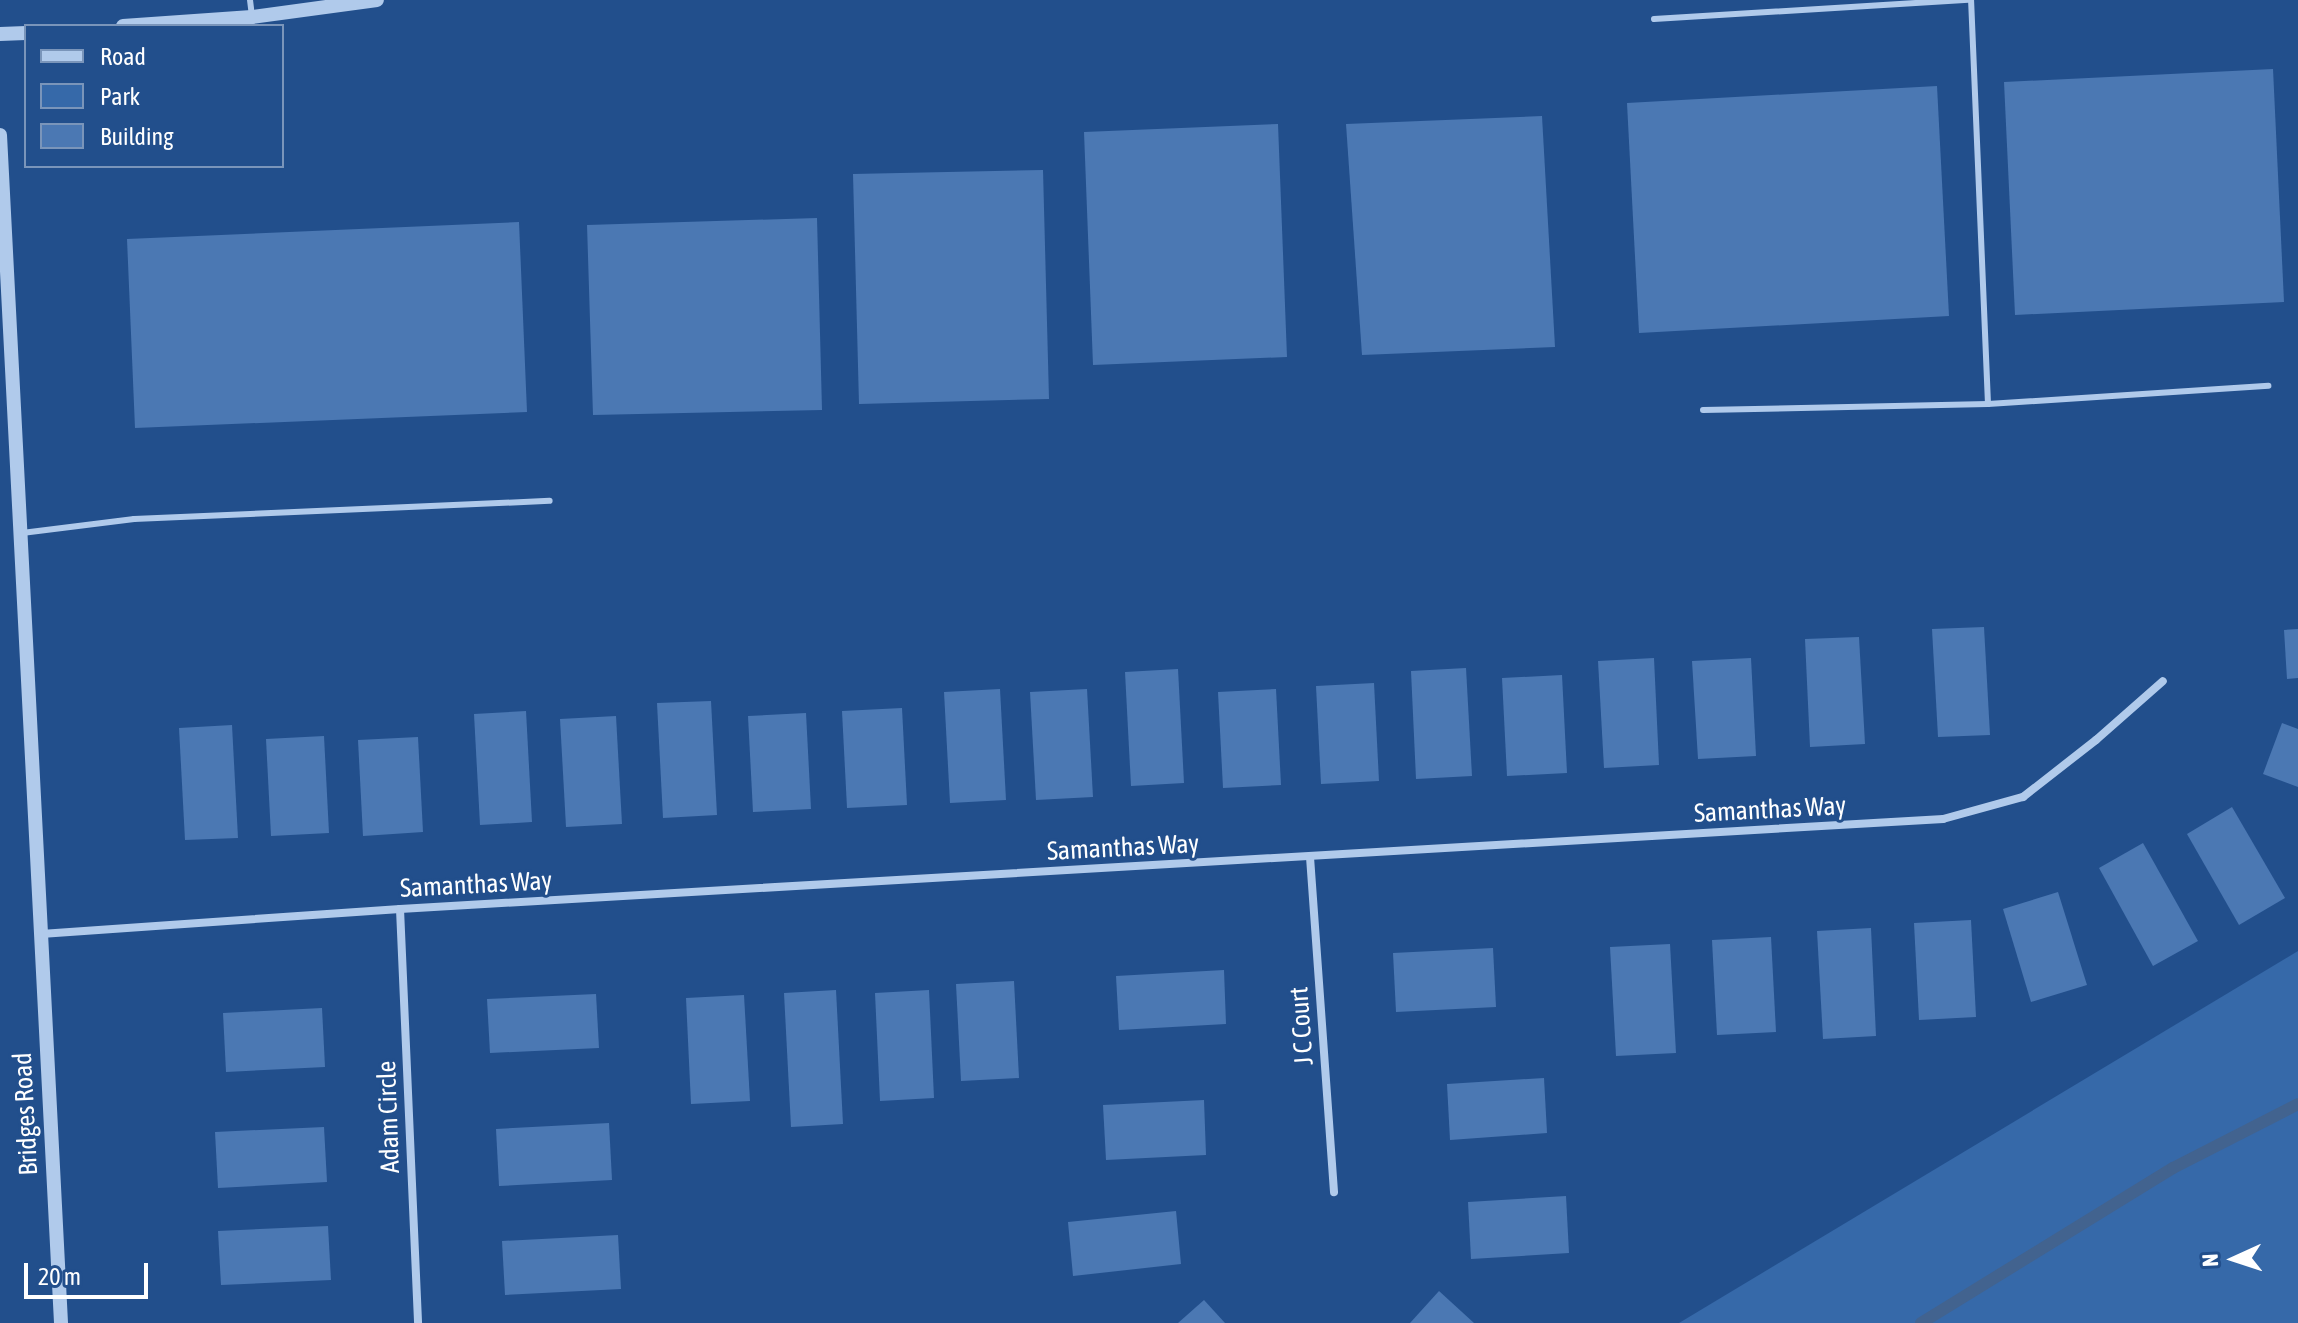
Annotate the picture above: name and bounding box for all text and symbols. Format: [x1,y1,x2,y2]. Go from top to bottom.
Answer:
legend [24,24,284,168]
text: Road [100,43,146,70]
text: Park [100,83,140,110]
text: Building [100,123,173,150]
street label: Samanthas Way [1693,790,1847,830]
street label: Samanthas Way [1046,828,1200,868]
street label: Samanthas Way [399,865,553,905]
street label: J C Court [1284,986,1320,1066]
street label: Bridges Road [7,1052,45,1176]
street label: Adam Circle [371,1060,407,1174]
north arrow [2194,1219,2274,1299]
scale bar [28,1247,152,1297]
text: N [2197,1253,2223,1267]
text: 20 m [38,1263,81,1290]

